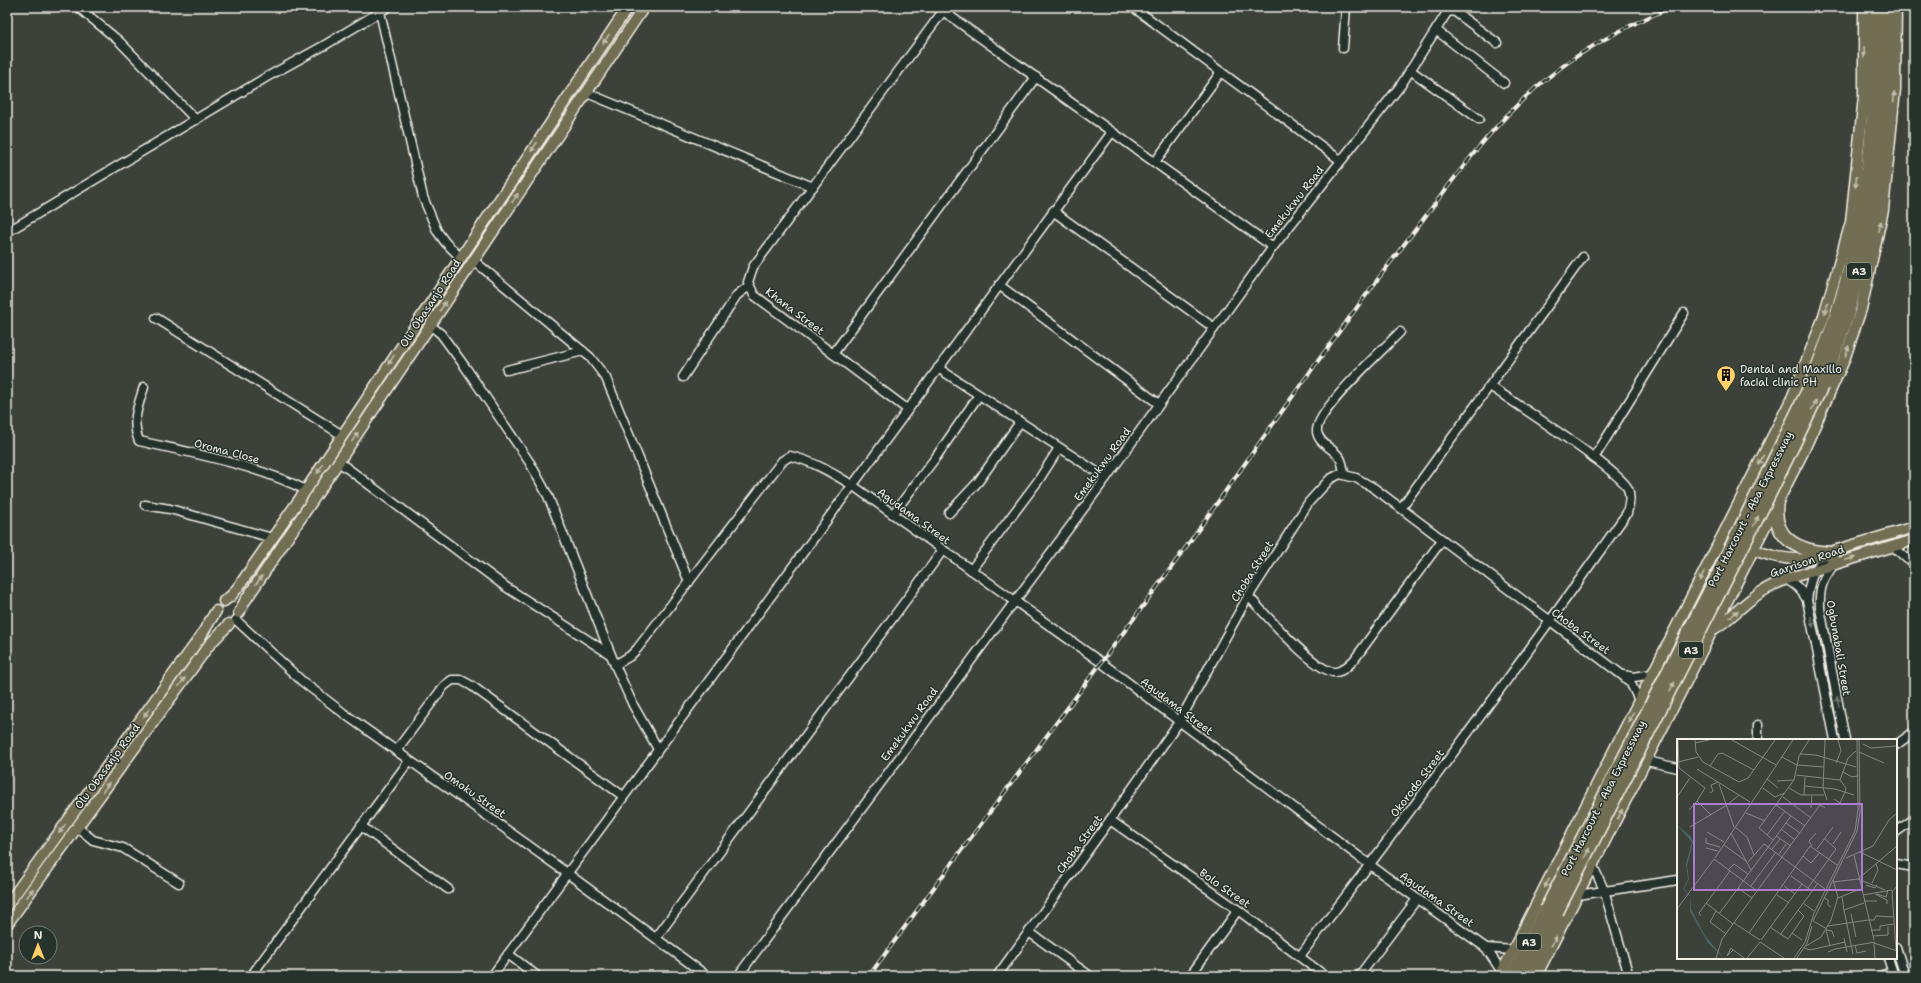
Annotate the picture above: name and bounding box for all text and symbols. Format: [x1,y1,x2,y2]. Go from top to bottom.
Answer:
one-way arrow [602,34,610,45]
one-way arrow [1861,46,1867,59]
one-way arrow [1891,91,1898,103]
one-way arrow [530,141,537,153]
street label: Emekukwu Road [1261,163,1327,242]
one-way arrow [1853,176,1859,188]
one-way arrow [512,192,519,204]
one-way arrow [1877,220,1883,232]
street label: Olu Obasanjo Road [396,256,465,350]
road number: A3 [1847,263,1871,279]
street label: Khana Street [762,284,827,339]
one-way arrow [439,301,447,311]
one-way arrow [1823,302,1829,314]
one-way arrow [1844,345,1850,357]
one-way arrow [388,354,395,366]
place label: Dental and Maxillo facial clinic PH [1740,362,1842,390]
building icon: Dental and Maxillo facial clinic PH [1715,364,1737,392]
one-way arrow [1811,399,1817,410]
street label: Emekukwu Road [1070,424,1134,504]
street label: Port Harcourt - Aba Expressway [1704,429,1796,590]
one-way arrow [352,432,359,443]
street label: Oroma Close [193,436,261,467]
one-way arrow [1758,454,1764,466]
one-way arrow [316,463,324,474]
street label: Agudama Street [874,485,954,548]
one-way arrow [1753,516,1759,527]
street label: Choba Street [1228,538,1277,605]
street label: Garrison Road [1768,542,1846,581]
one-way arrow [1844,556,1856,562]
one-way arrow [1699,570,1705,582]
one-way arrow [255,575,263,585]
street label: Ogbunabali Street [1823,599,1854,697]
street label: Choba Street [1548,605,1613,658]
one-way arrow [1729,610,1739,619]
one-way arrow [1810,616,1816,628]
road number: A3 [1679,642,1703,658]
street label: Agudama Street [1137,674,1216,739]
one-way arrow [178,677,186,687]
one-way arrow [1669,681,1675,693]
street label: Emekukwu Road [877,684,941,764]
one-way arrow [1834,696,1840,708]
one-way arrow [143,707,151,717]
one-way arrow [1628,711,1634,723]
street label: Port Harcourt - Aba Expressway [1557,718,1649,879]
street label: Olu Obasanjo Road [71,721,144,812]
inset map [1677,739,1897,959]
street label: Okorodo Street [1387,746,1448,820]
street label: Omoku Street [441,768,509,821]
one-way arrow [102,782,110,793]
one-way arrow [1617,808,1623,819]
street label: Choba Street [1053,812,1106,877]
one-way arrow [58,823,66,834]
one-way arrow [1584,847,1591,859]
street label: Bolo Street [1196,865,1253,912]
street label: Agudama Street [1397,868,1477,931]
one-way arrow [1544,877,1550,889]
one-way arrow [26,887,34,898]
north arrow [18,925,58,965]
text: N [34,928,43,943]
road number: A3 [1517,934,1541,950]
one-way arrow [1551,936,1557,947]

